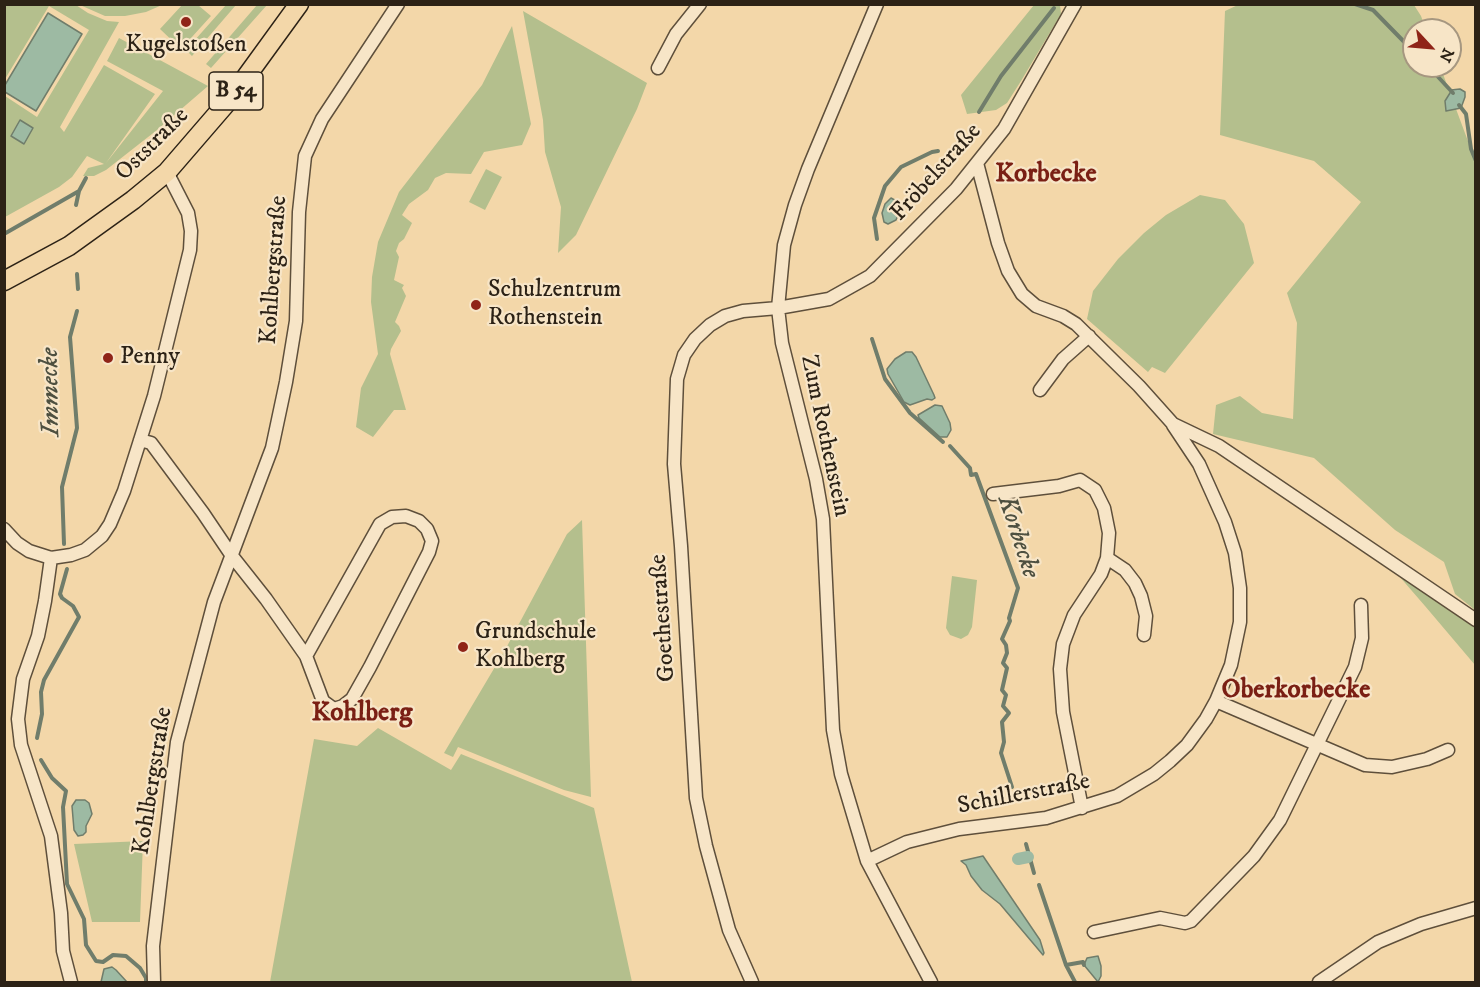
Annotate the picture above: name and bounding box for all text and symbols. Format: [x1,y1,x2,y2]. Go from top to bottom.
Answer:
marker: Kugelstoßen [179,15,193,29]
north arrow [1402,18,1462,78]
place label: Kugelstoßen [125,32,247,60]
text: N [1435,45,1458,65]
road number: B 54 [209,72,263,110]
street label: Oststraße [110,102,196,188]
street label: Fröbelstraße [886,118,988,228]
district label: Korbecke [995,159,1097,191]
street label: Kohlbergstraße [255,195,295,345]
place label: Schulzentrum Rothenstein [488,277,621,333]
marker: Schulzentrum Rothenstein [469,298,483,312]
place label: Penny [120,344,180,372]
water label: Immecke [36,347,68,437]
marker: Penny [101,351,115,365]
street label: Zum Rothenstein [793,352,855,520]
water label: Korbecke [989,492,1045,582]
street label: Goethestraße [645,553,683,683]
place label: Grundschule Kohlberg [475,619,596,675]
marker: Grundschule Kohlberg [456,640,470,654]
district label: Oberkorbecke [1222,675,1370,707]
district label: Kohlberg [312,698,412,730]
street label: Kohlbergstraße [128,705,180,857]
street label: Schillerstraße [955,768,1093,822]

